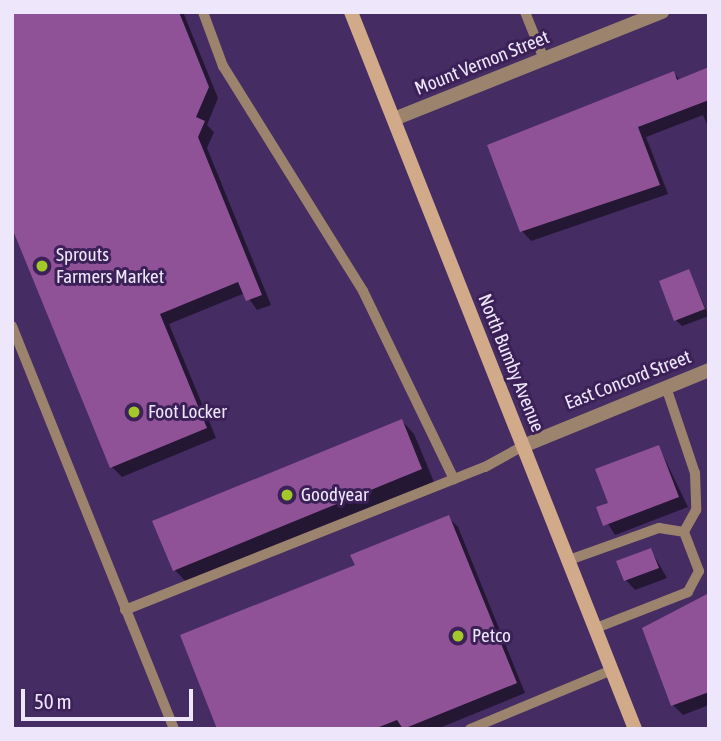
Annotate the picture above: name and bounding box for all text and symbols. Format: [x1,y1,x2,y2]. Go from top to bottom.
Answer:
street label: Mount Vernon Street [412,26,552,100]
place label: Sprouts Farmers Market [56,244,164,288]
marker: Sprouts Farmers Market [34,258,50,274]
street label: North Bumby Avenue [473,291,549,435]
street label: East Concord Street [562,345,694,415]
place label: Foot Locker [148,401,227,423]
marker: Foot Locker [126,404,142,420]
place label: Goodyear [301,484,369,506]
marker: Goodyear [279,487,295,503]
place label: Petco [472,625,511,647]
marker: Petco [450,628,466,644]
scale bar [24,674,196,718]
text: 50 m [34,689,72,713]

